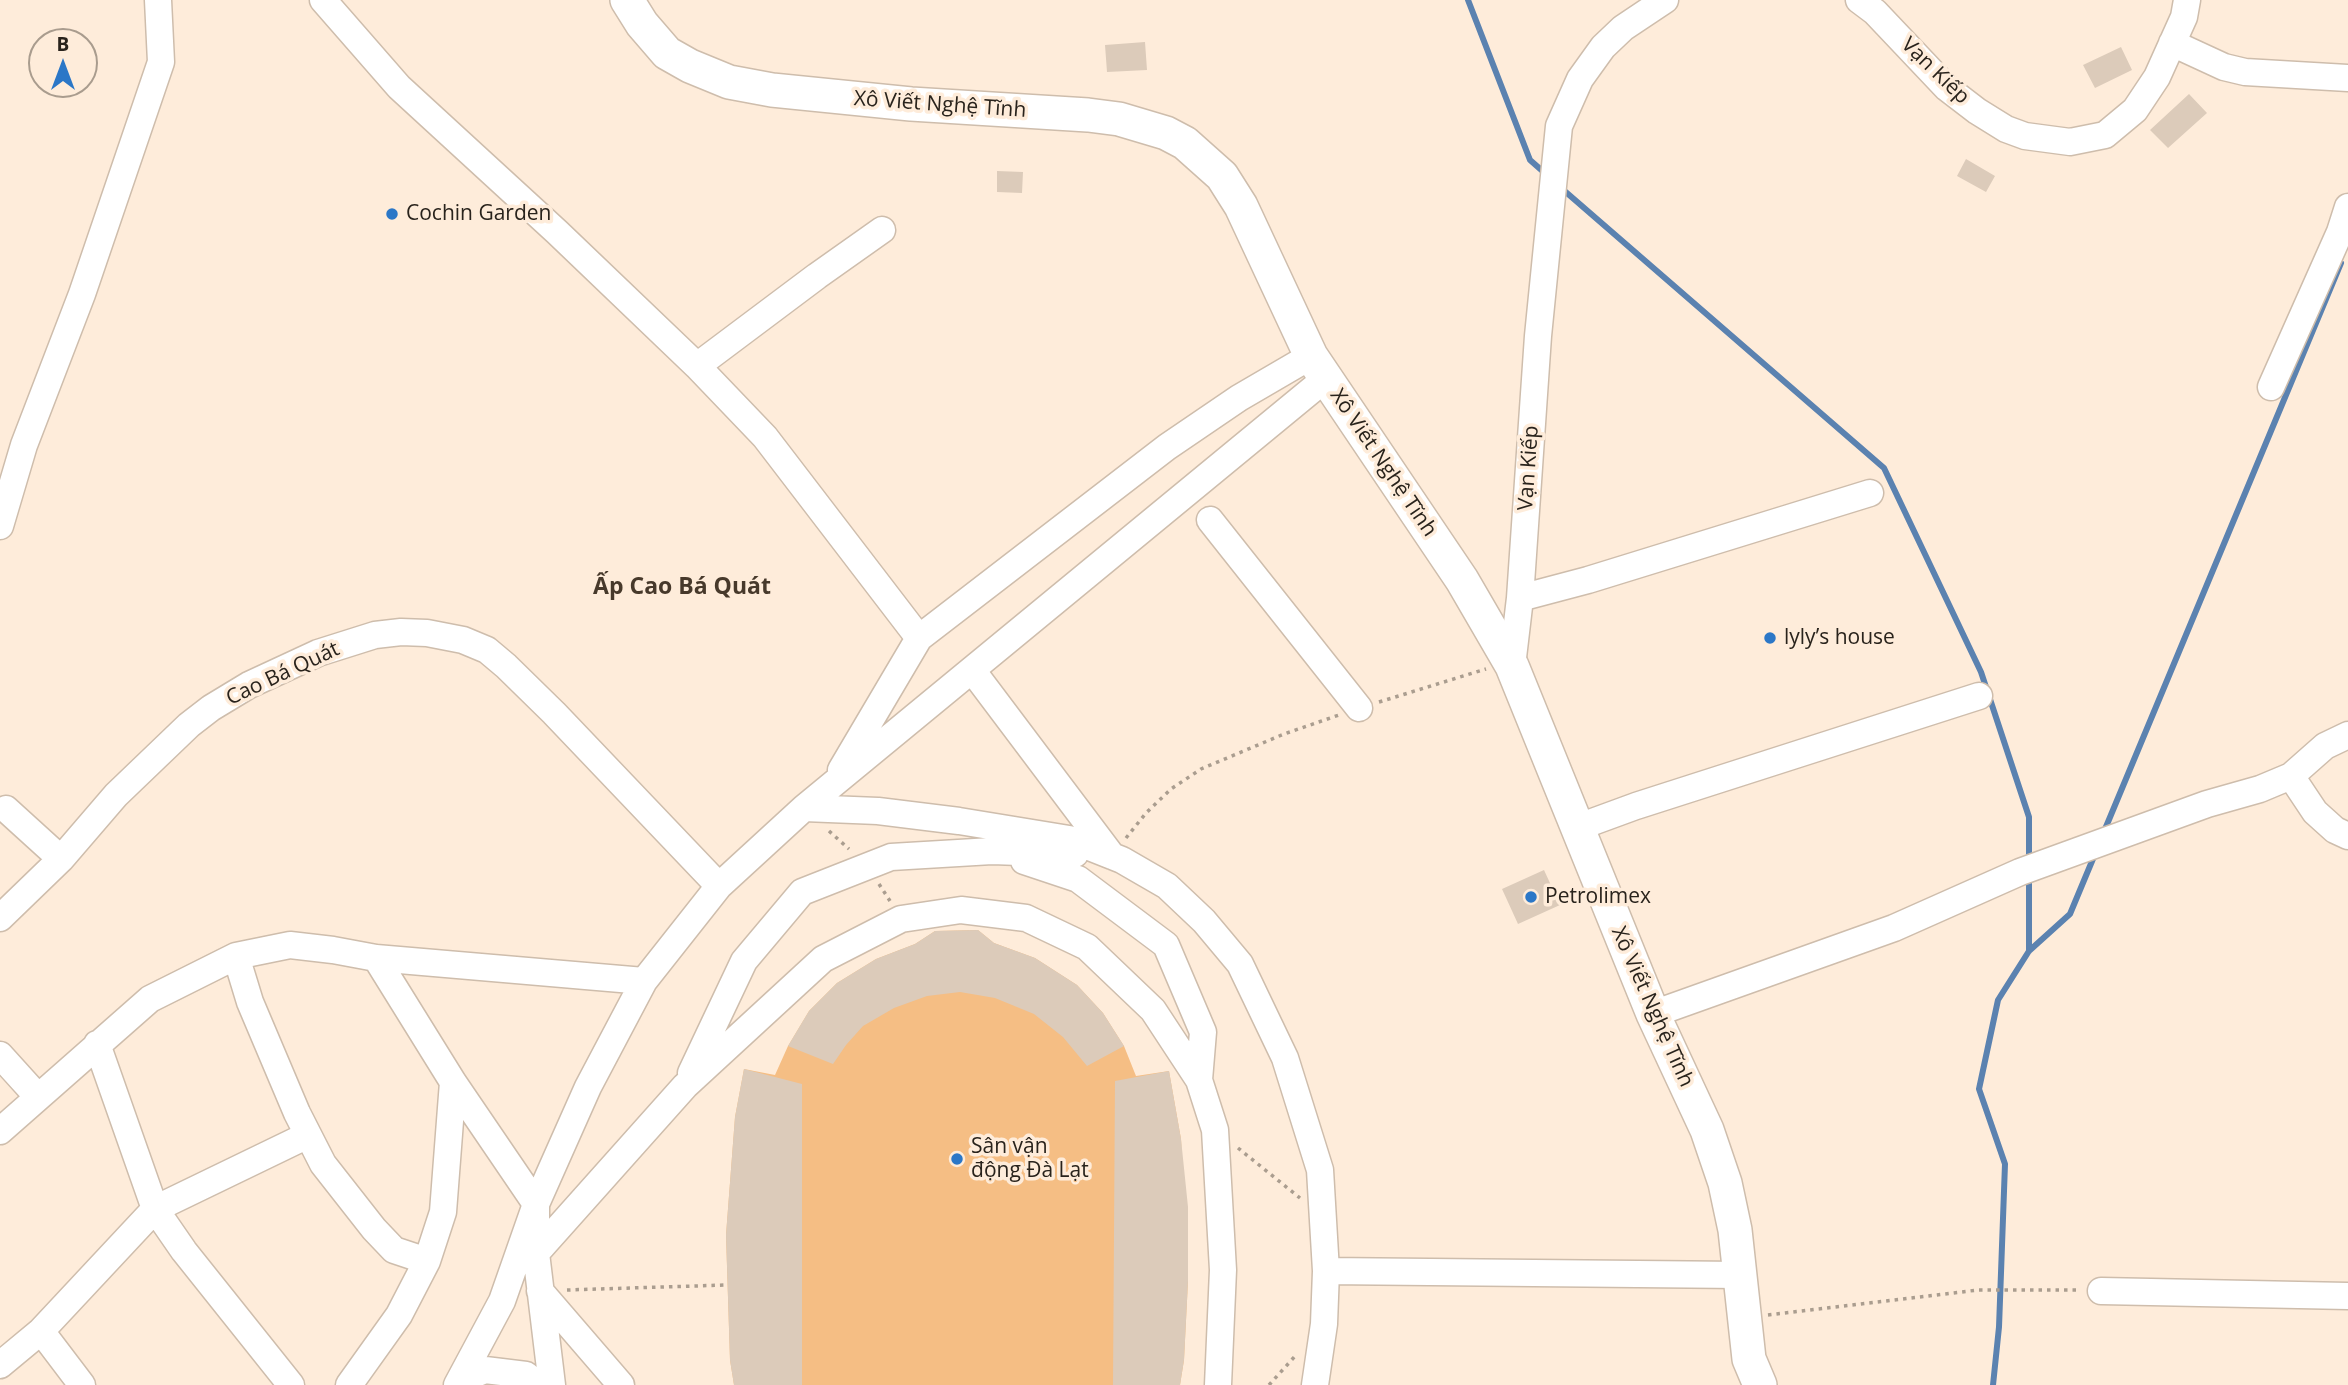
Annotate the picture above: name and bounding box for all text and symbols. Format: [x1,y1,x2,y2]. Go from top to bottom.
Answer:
north arrow [28,28,98,98]
text: B [57,31,69,57]
street label: Vạn Kiếp [1896,32,1974,110]
street label: Xô Viết Nghệ Tĩnh [853,86,1027,124]
place label: Cochin Garden [406,201,551,227]
marker: Cochin Garden [384,206,400,222]
street label: Xô Viết Nghệ Tĩnh [1324,384,1442,542]
street label: Vạn Kiếp [1513,425,1545,511]
district label: Ấp Cao Bá Quát [593,573,771,601]
place label: lyly’s house [1784,625,1895,651]
marker: lyly’s house [1762,630,1778,646]
street label: Cao Bá Quát [222,637,344,711]
place label: Petrolimex [1545,884,1651,910]
marker: Petrolimex [1523,889,1539,905]
street label: Xô Viết Nghệ Tĩnh [1605,923,1699,1091]
place label: Sân vận động Đà Lạt [971,1134,1089,1184]
marker: Sân vận động Đà Lạt [949,1151,965,1167]

